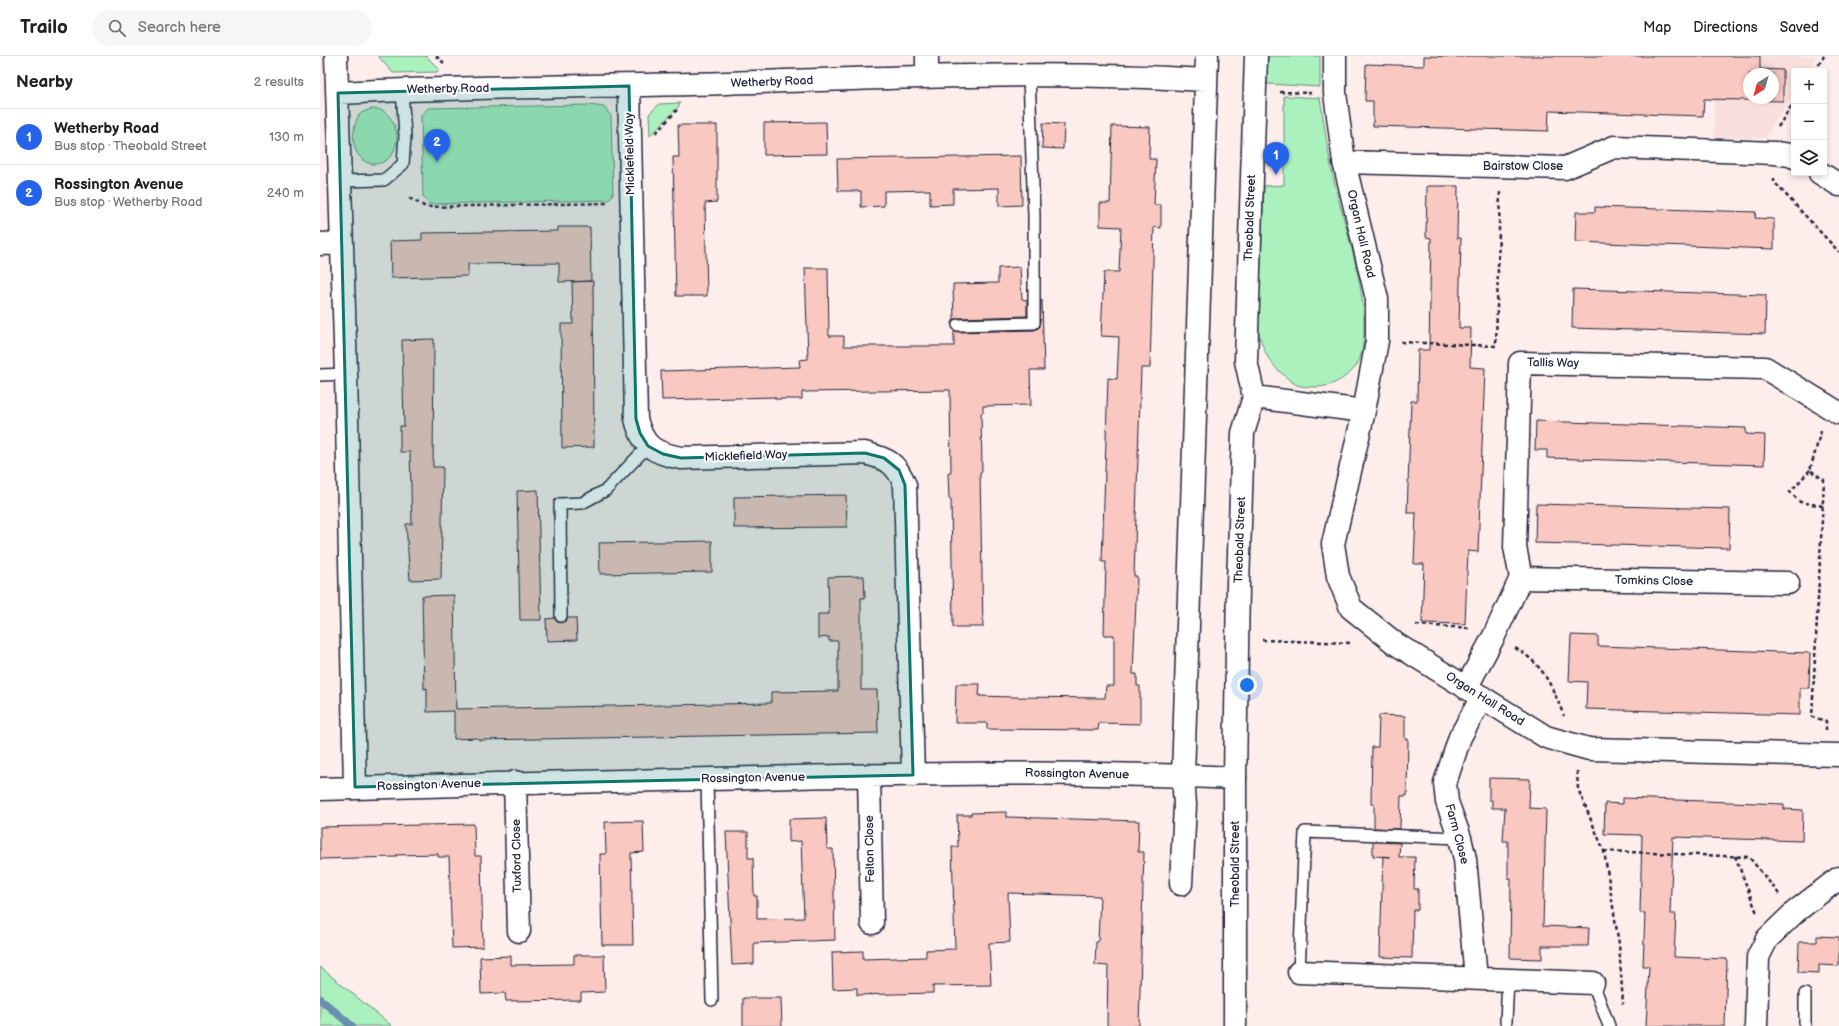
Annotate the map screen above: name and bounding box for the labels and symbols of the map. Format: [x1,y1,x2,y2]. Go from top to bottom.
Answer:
north arrow [1743,68,1779,104]
street label: Wetherby Road [730,73,814,91]
street label: Wetherby Road [407,81,490,97]
street label: Micklefield Way [622,112,638,196]
pin: 2 [424,129,450,162]
pin: 1 [1263,142,1289,175]
street label: Bairstow Close [1483,159,1563,174]
street label: Theobald Street [1241,174,1259,261]
street label: Organ Hall Road [1344,188,1378,280]
street label: Tallis Way [1527,355,1580,371]
street label: Micklefield Way [704,447,788,465]
street label: Theobald Street [1231,496,1249,583]
street label: Tomkins Close [1615,573,1693,589]
street label: Organ Hall Road [1443,669,1527,729]
your location [1237,675,1257,695]
street label: Rossington Avenue [1025,766,1129,782]
street label: Rossington Avenue [701,770,805,786]
street label: Rossington Avenue [377,776,481,794]
street label: Farm Close [1442,802,1472,866]
street label: Felton Close [862,815,878,883]
street label: Tuxford Close [509,819,525,893]
street label: Theobald Street [1228,820,1243,907]

